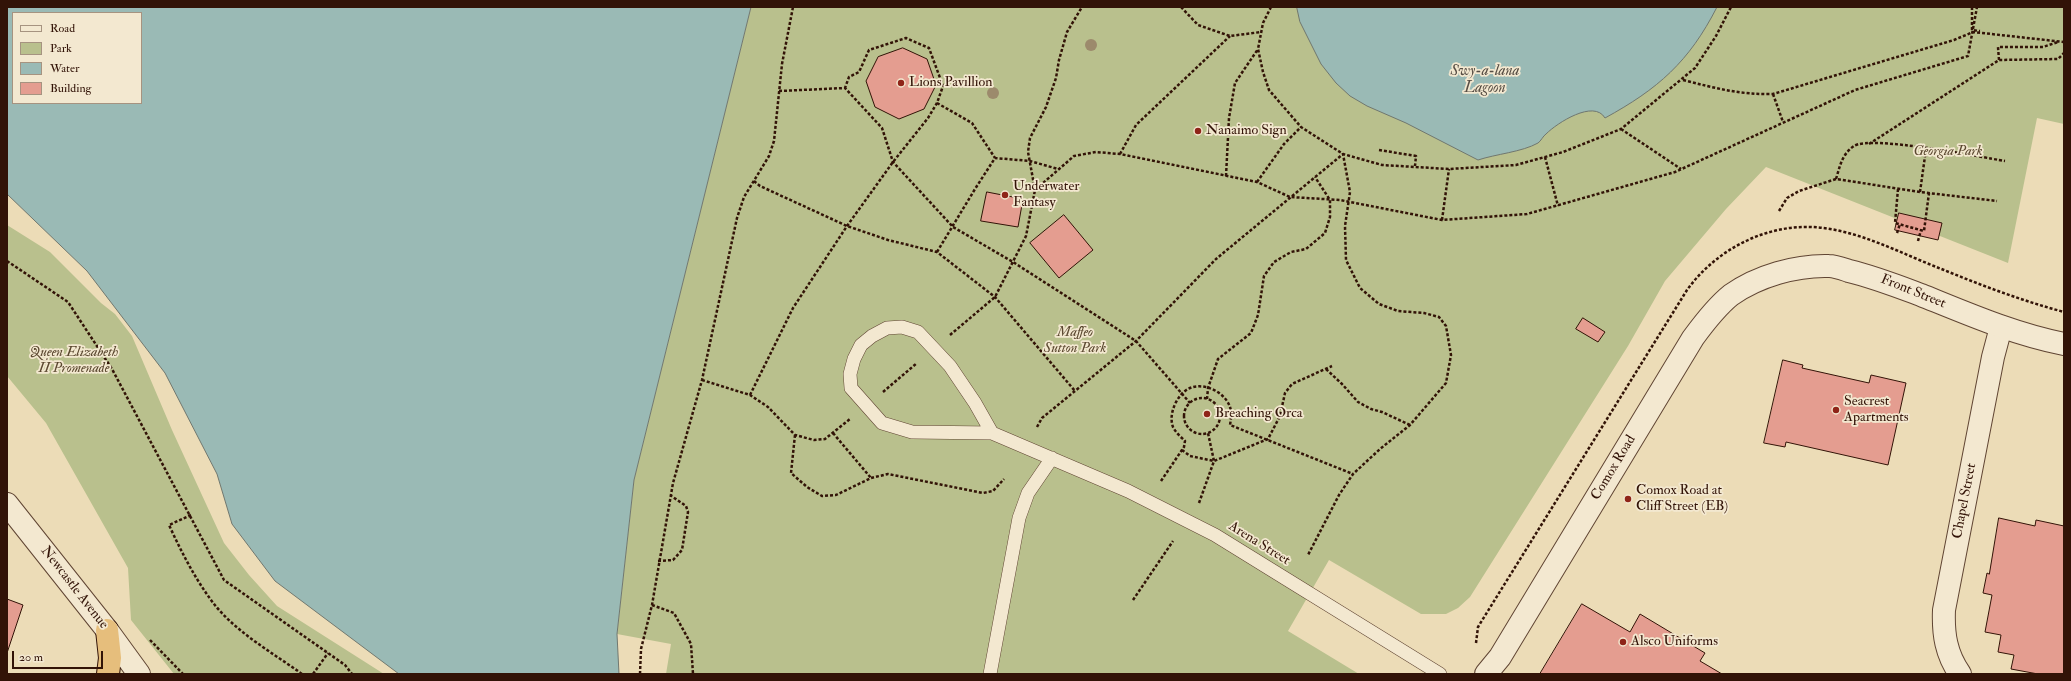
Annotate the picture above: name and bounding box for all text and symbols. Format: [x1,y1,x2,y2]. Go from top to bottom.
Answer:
legend [12,12,142,104]
text: Road [50,21,75,36]
text: Park [50,41,72,56]
text: Water [50,61,79,76]
water label: Swy-a-lana Lagoon [1450,63,1520,98]
place label: Lions Pavillion [909,75,992,91]
marker: Lions Pavillion [896,78,906,88]
text: Building [50,81,91,96]
place label: Nanaimo Sign [1206,123,1287,139]
marker: Nanaimo Sign [1193,126,1203,136]
park label: Georgia Park [1913,144,1983,160]
place label: Underwater Fantasy [1013,179,1079,212]
marker: Underwater Fantasy [1000,190,1010,200]
street label: Front Street [1878,271,1948,313]
park label: Maffeo Sutton Park [1044,325,1106,358]
park label: Queen Elizabeth II Promenade [30,345,118,378]
place label: Seacrest Apartments [1844,394,1909,426]
marker: Seacrest Apartments [1831,405,1841,415]
place label: Breaching Orca [1215,406,1303,422]
marker: Breaching Orca [1202,409,1212,419]
street label: Comox Road [1588,432,1640,504]
street label: Chapel Street [1949,462,1981,540]
place label: Comox Road at Cliff Street (EB) [1636,483,1728,516]
marker: Comox Road at Cliff Street (EB) [1623,494,1633,504]
street label: Arena Street [1225,518,1293,570]
street label: Newcastle Avenue [37,543,111,633]
place label: Alsco Uniforms [1631,634,1718,650]
marker: Alsco Uniforms [1618,637,1628,647]
scale bar [14,643,105,669]
text: 20 m [19,650,43,665]

